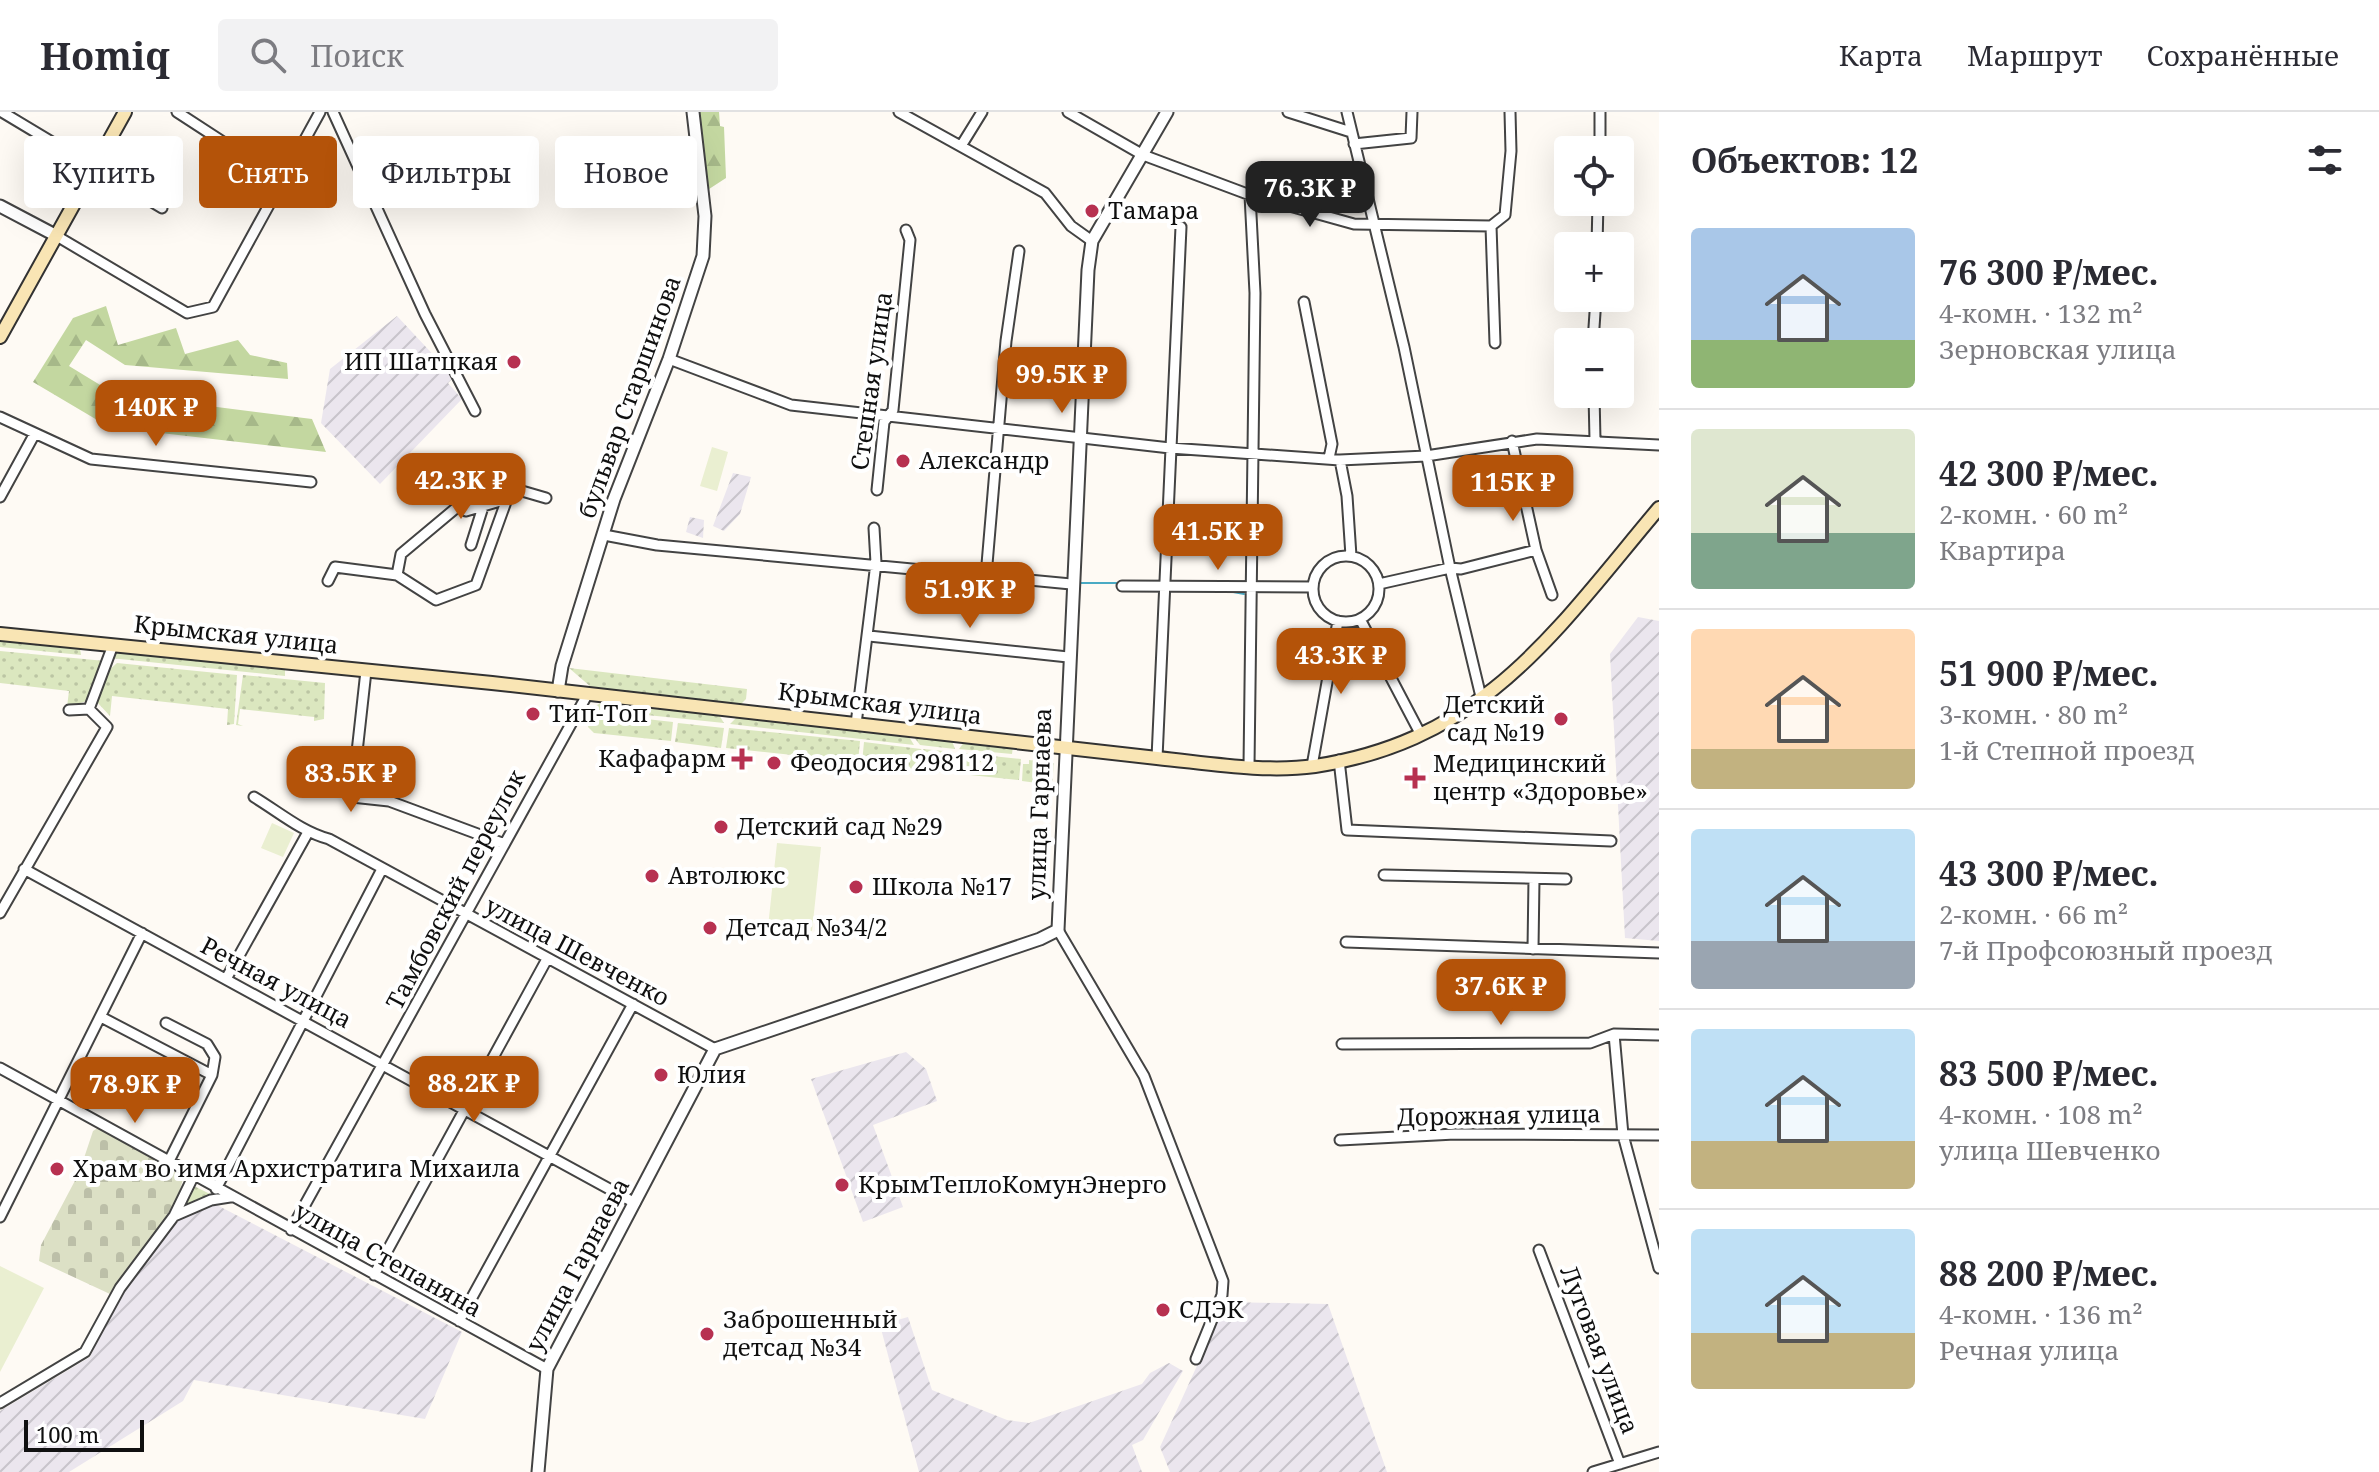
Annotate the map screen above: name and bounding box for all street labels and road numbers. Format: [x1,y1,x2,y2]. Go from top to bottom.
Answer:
street label: бульвар Старшинова [569,271,688,522]
street label: Степная улица [842,289,899,472]
street label: Крымская улица [132,606,340,661]
street label: Крымская улица [776,674,984,731]
street label: улица Гарнаева [1019,707,1058,901]
street label: Тамбовский переулок [377,763,532,1015]
street label: улица Шевченко [480,888,676,1013]
street label: Речная улица [195,928,358,1035]
street label: Дорожная улица [1397,1096,1601,1133]
street label: улица Гарнаева [517,1172,636,1357]
street label: улица Степаняна [289,1193,488,1324]
street label: Луговая улица [1553,1261,1648,1438]

